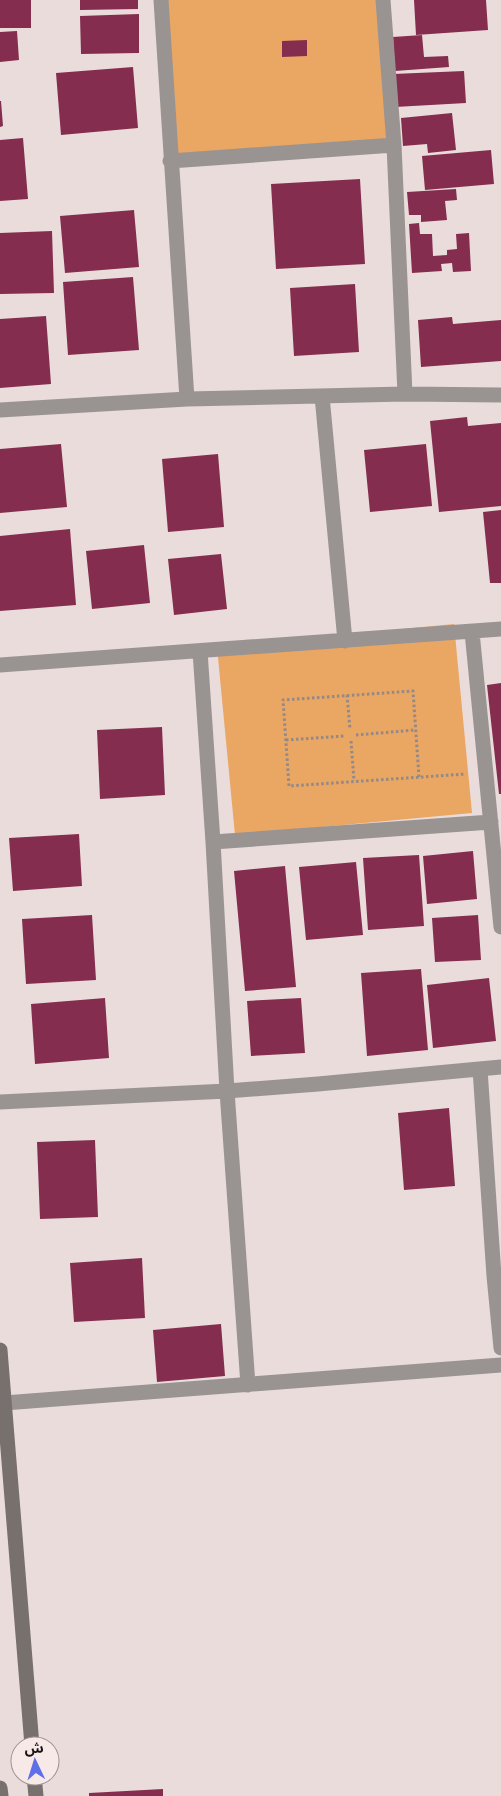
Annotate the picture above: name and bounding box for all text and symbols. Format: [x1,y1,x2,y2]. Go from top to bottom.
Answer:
north arrow [10,1736,60,1786]
text: ش [24,1738,44,1758]

